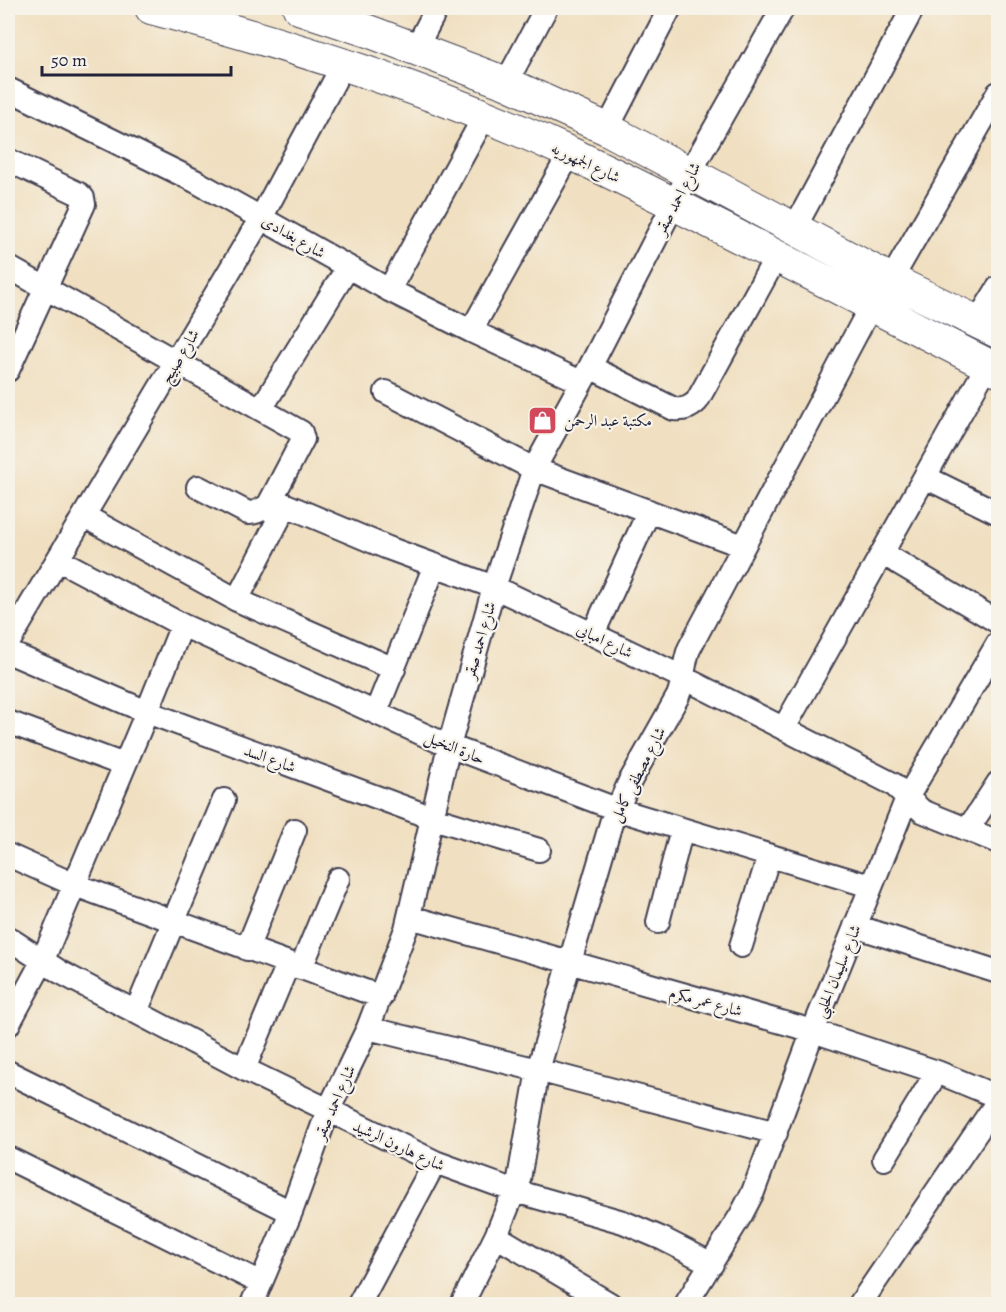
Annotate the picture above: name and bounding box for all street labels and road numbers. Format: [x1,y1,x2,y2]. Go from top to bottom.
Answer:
street label: شارع الجمهوريه [547,137,624,190]
street label: شارع احمد صقر [649,158,708,241]
street label: شارع بغدادى [257,210,329,266]
street label: شارع صبيح [155,325,207,390]
street label: شارع احمد صقر [458,599,503,684]
street label: شارع امبابى [572,618,636,666]
street label: شارع مصطفى كامل [604,723,673,827]
street label: حارة النخيل [421,726,488,770]
street label: شارع السد [240,739,299,780]
street label: شارع سليمان الحلبى [809,921,868,1022]
street label: شارع عمر مكرم [666,982,745,1025]
street label: شارع احمد صقر [308,1062,363,1146]
street label: شارع هارون الرشيد [348,1115,448,1179]

